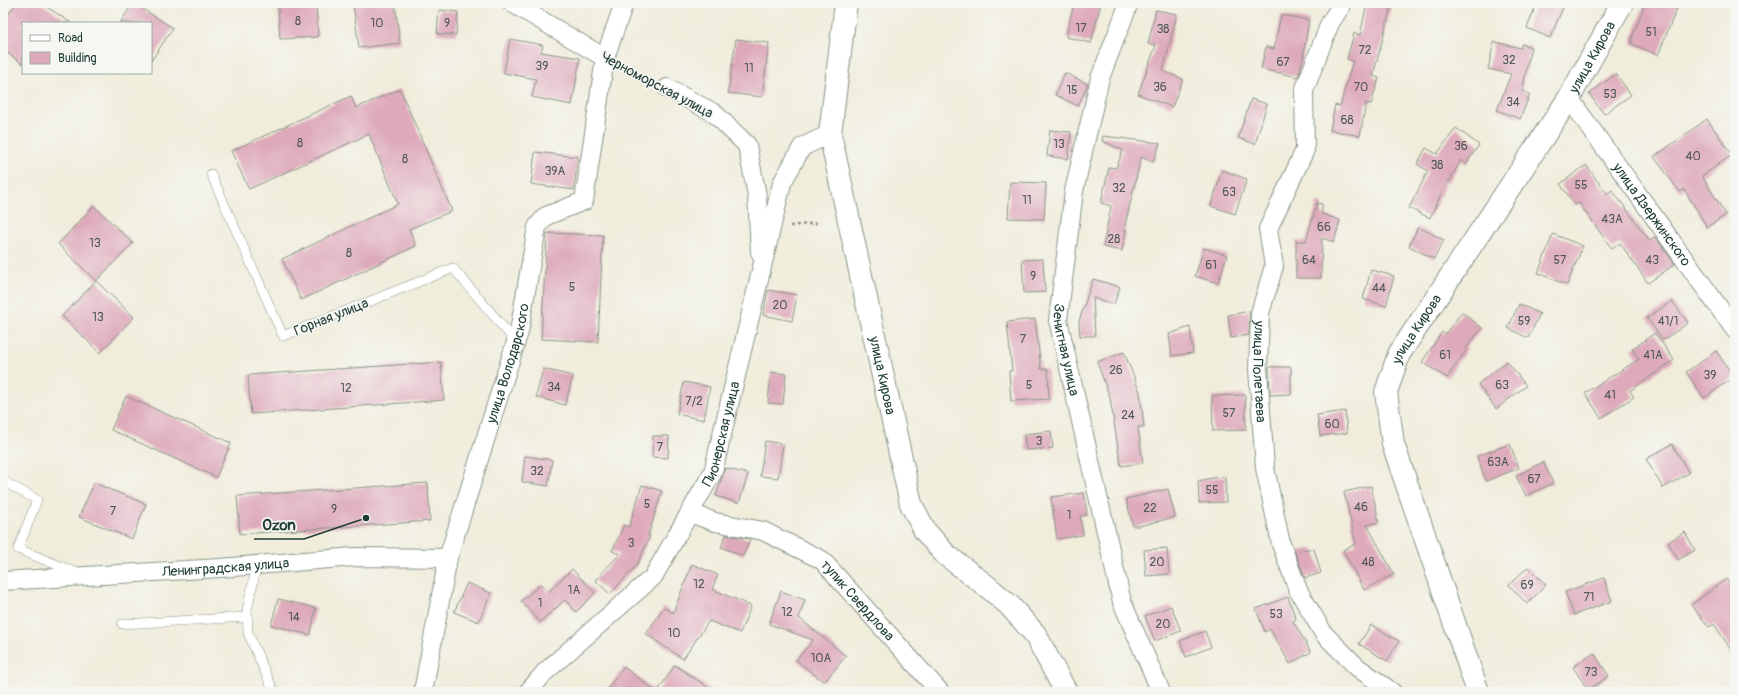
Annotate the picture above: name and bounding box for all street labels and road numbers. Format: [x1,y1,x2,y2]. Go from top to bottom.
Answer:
street label: улица Кирова [1565,18,1619,97]
street label: Черноморская улица [598,48,716,122]
street label: улица Дзержинского [1609,159,1695,270]
street label: улица Кирова [1387,291,1445,367]
street label: Горная улица [291,294,371,340]
street label: улица Володарского [482,302,532,426]
street label: Зенитная улица [1050,303,1083,397]
street label: улица Полетаева [1249,319,1270,423]
street label: улица Кирова [866,334,900,416]
street label: Пионерская улица [698,380,743,489]
street label: Ленинградская улица [161,554,290,580]
street label: тупик Свердлова [817,556,898,644]

